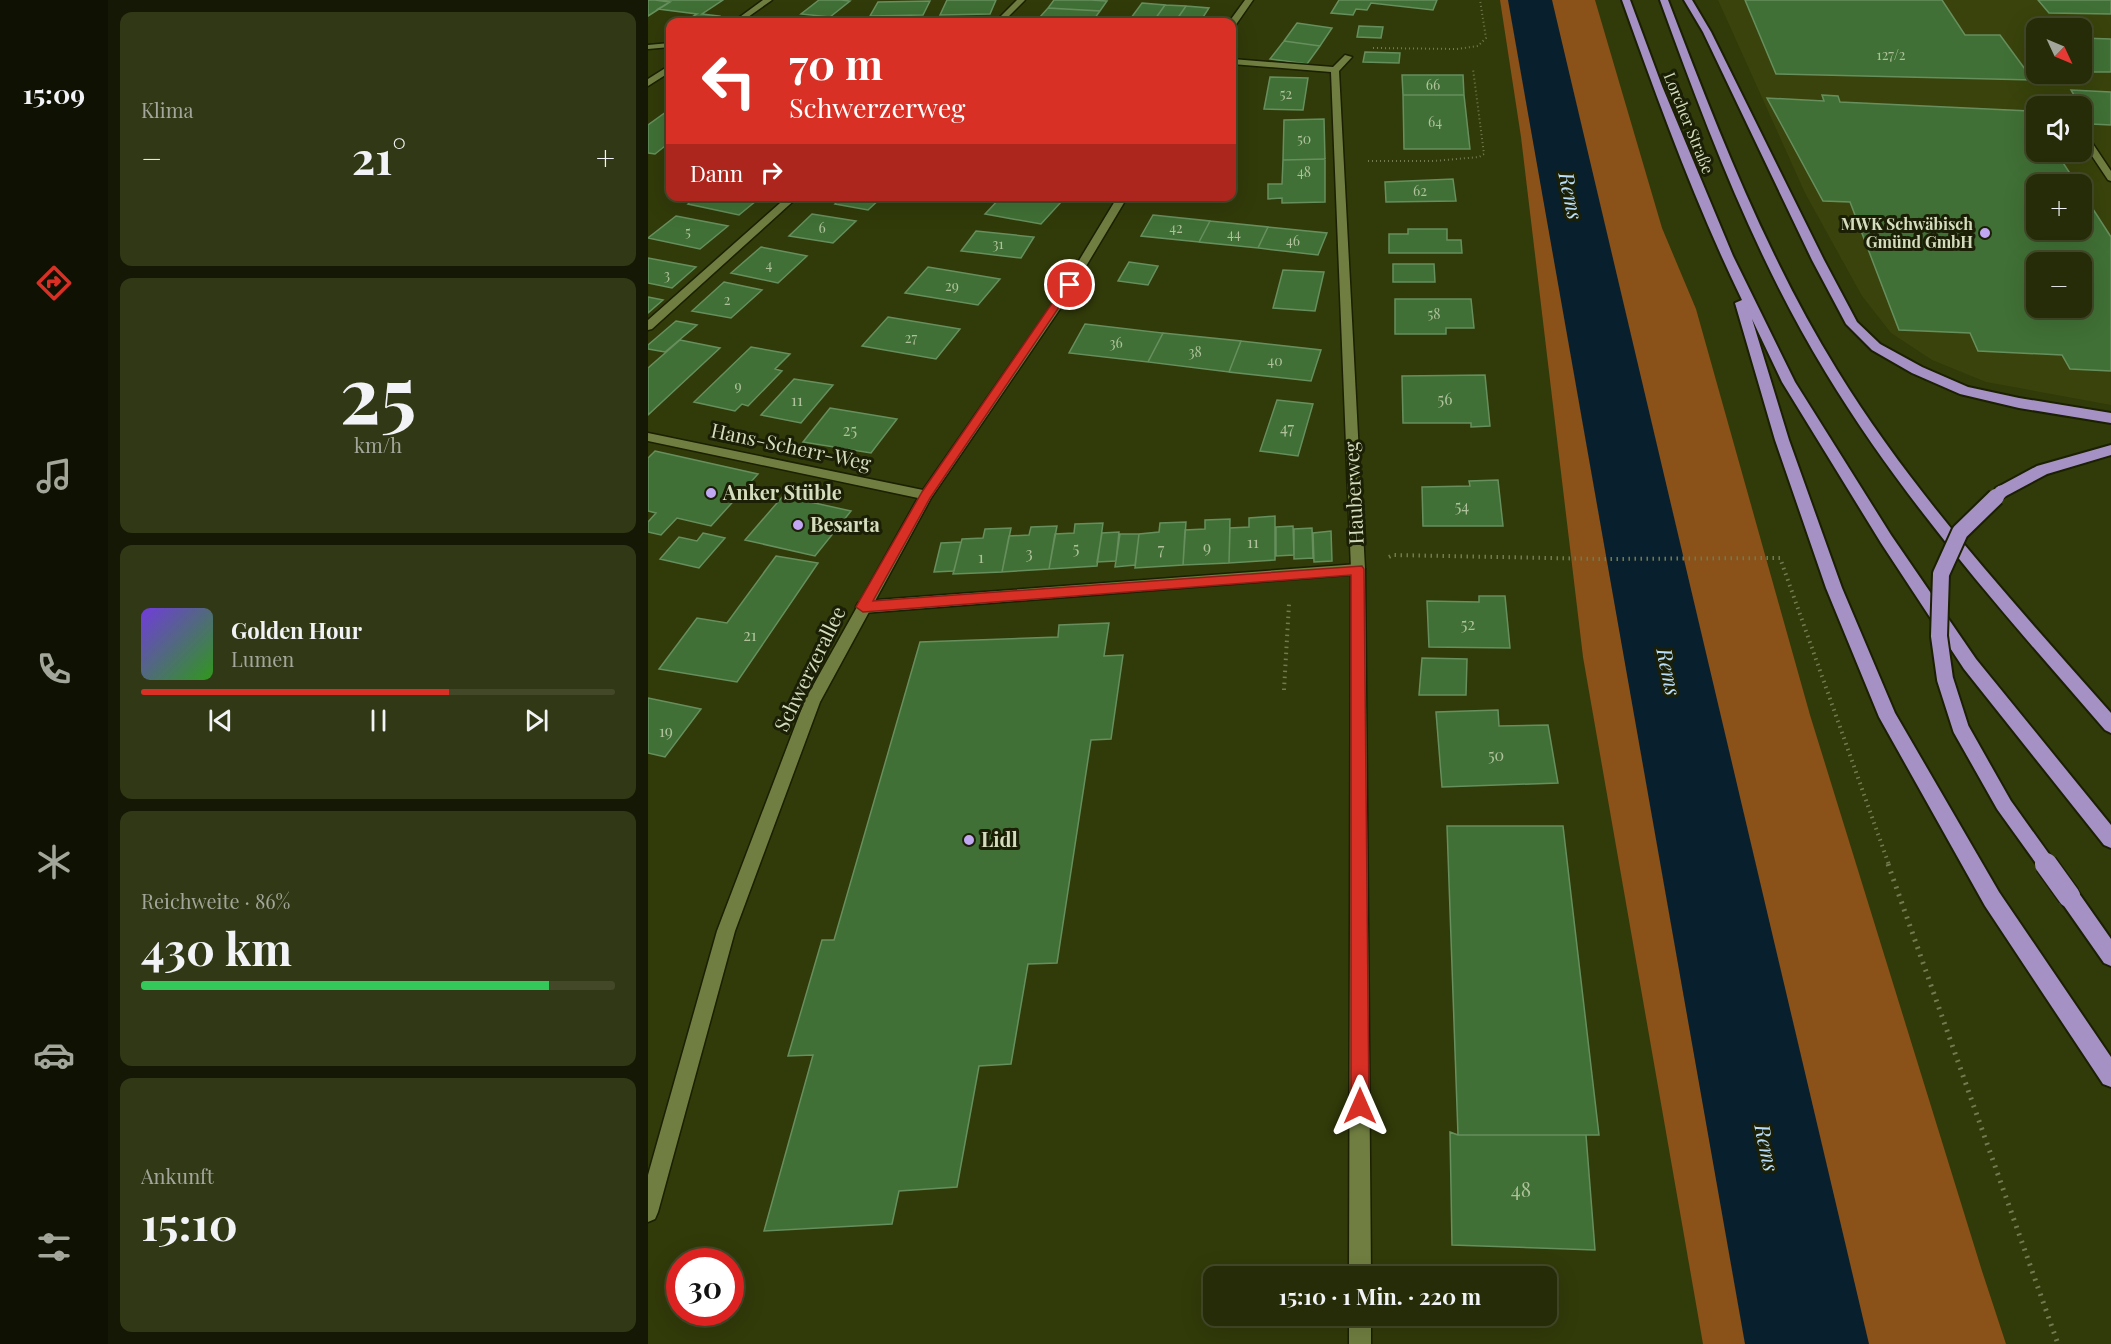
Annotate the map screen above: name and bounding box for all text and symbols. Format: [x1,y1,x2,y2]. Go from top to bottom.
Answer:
north arrow [2026,18,2092,84]
map controls [2026,18,2092,318]
text: 70 m [789,35,883,91]
icon: left [690,42,768,120]
house number: 127/2 [1876,45,1906,64]
street label: Lorcher Straße [1660,69,1719,177]
text: 15:09 [23,75,85,111]
house number: 66 [1426,75,1440,94]
house number: 52 [1280,84,1293,103]
text: Schwerzerweg [789,89,966,125]
text: Klima [141,96,193,123]
button: sound [2026,96,2092,162]
house number: 64 [1428,112,1442,131]
text: 21° [352,126,406,186]
house number: 50 [1297,129,1311,148]
text: − [141,135,162,179]
text: + [596,135,615,179]
icon: right [755,156,788,189]
text: Dann [690,158,743,188]
house number: 48 [1297,162,1311,181]
water label: Rems [1553,168,1591,222]
button: + [2026,174,2092,240]
house number: 62 [1413,181,1427,200]
place label: MWK Schwäbisch Gmünd GmbH [1841,213,1973,252]
house number: 6 [818,218,826,237]
house number: 42 [1169,218,1183,237]
house number: 5 [685,222,691,241]
house number: 44 [1227,224,1241,243]
marker: MWK Schwäbisch Gmünd GmbH [1978,226,1992,240]
house number: 46 [1286,231,1300,250]
house number: 31 [992,234,1004,253]
button: − [2026,252,2092,318]
house number: 4 [766,255,773,274]
pin [1044,259,1095,310]
icon: directions [33,262,75,304]
house number: 3 [664,265,670,284]
icon: arrive [1053,268,1086,301]
house number: 29 [945,276,959,295]
house number: 2 [724,290,731,309]
house number: 58 [1427,304,1441,323]
house number: 27 [905,328,918,347]
house number: 36 [1109,333,1123,352]
text: 25 [340,340,416,444]
house number: 38 [1188,342,1202,361]
house number: 40 [1267,351,1283,370]
house number: 9 [734,376,742,395]
house number: 56 [1438,388,1452,409]
house number: 11 [791,389,803,410]
street label: Hans-Scherr-Weg [709,415,874,476]
house number: 47 [1280,417,1295,438]
house number: 25 [843,419,857,440]
text: km/h [354,431,402,458]
street label: Hauberweg [1336,441,1369,545]
icon: music [33,455,75,497]
place label: Anker Stüble [722,478,842,505]
marker: Anker Stüble [704,486,718,500]
house number: 54 [1455,495,1469,516]
place label: Besarta [810,510,880,537]
marker: Besarta [791,518,805,532]
house number: 11 [1247,531,1259,552]
house number: 9 [1203,536,1211,557]
house number: 5 [1073,537,1079,558]
house number: 7 [1158,538,1165,559]
house number: 3 [1025,542,1033,563]
house number: 1 [978,546,984,567]
street label: Schwerzerallee [767,601,851,736]
house number: 52 [1461,613,1475,634]
text: Golden Hour [231,615,362,645]
house number: 21 [743,624,757,645]
water label: Rems [1651,644,1689,698]
text: Lumen [231,645,294,672]
icon: phone [33,648,75,690]
icon: previous [204,704,237,737]
icon: pause [362,704,395,737]
icon: next [520,704,553,737]
house number: 19 [659,720,673,741]
house number: 50 [1488,744,1504,765]
place label: Lidl [981,825,1018,852]
marker: Lidl [962,833,976,847]
icon: climate [33,841,75,883]
text: Reichweite · 86% [141,887,290,914]
text: 430 km [141,917,292,977]
icon: car [33,1034,75,1076]
position arrow [1328,1074,1392,1138]
water label: Rems [1749,1120,1787,1174]
text: Ankunft [141,1162,214,1189]
house number: 48 [1511,1175,1531,1202]
text: 15:10 [141,1192,238,1252]
icon: filters [33,1226,75,1268]
speed limit sign: 30 [666,1248,744,1326]
text: 15:10 · 1 Min. · 220 m [1279,1281,1481,1311]

